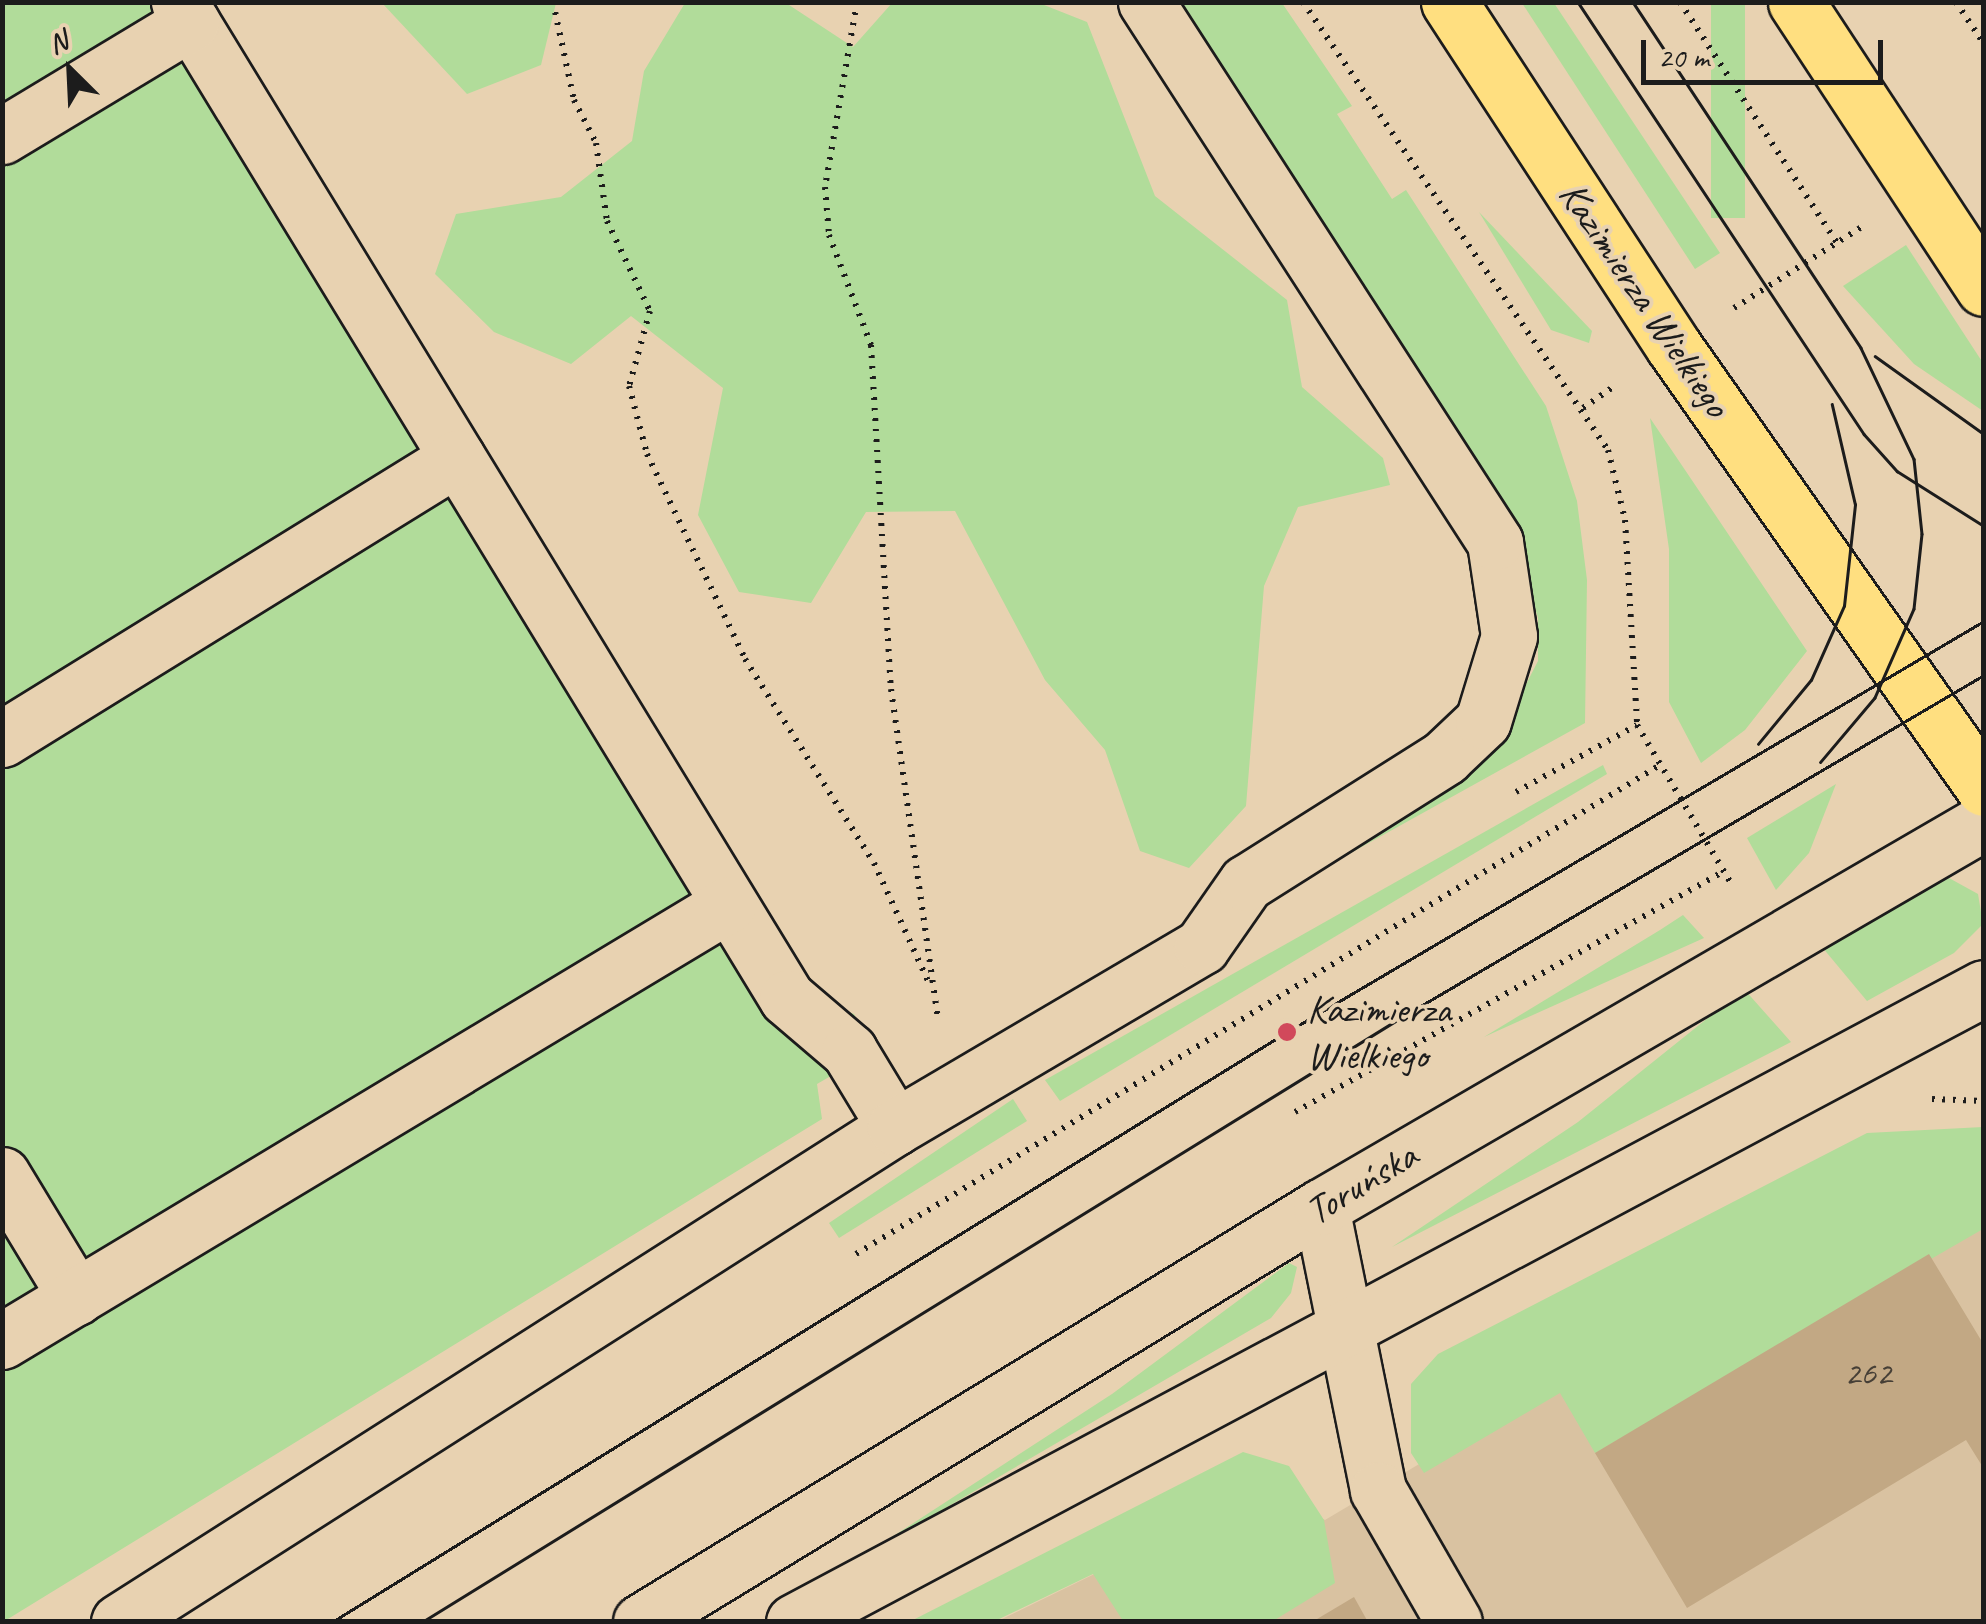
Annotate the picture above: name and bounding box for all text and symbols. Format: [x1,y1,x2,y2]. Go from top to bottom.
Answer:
north arrow [20,20,120,120]
scale bar [1646,20,1888,82]
text: N [43,23,73,62]
text: 20 m [1658,38,1709,76]
street label: Kazimierza Wielkiego [1548,172,1742,426]
place label: Kazimierza Wielkiego [1307,985,1451,1079]
marker: Kazimierza Wielkiego [1276,1021,1298,1043]
street label: Toruńska [1296,1131,1426,1235]
house number: 262 [1844,1352,1892,1394]

